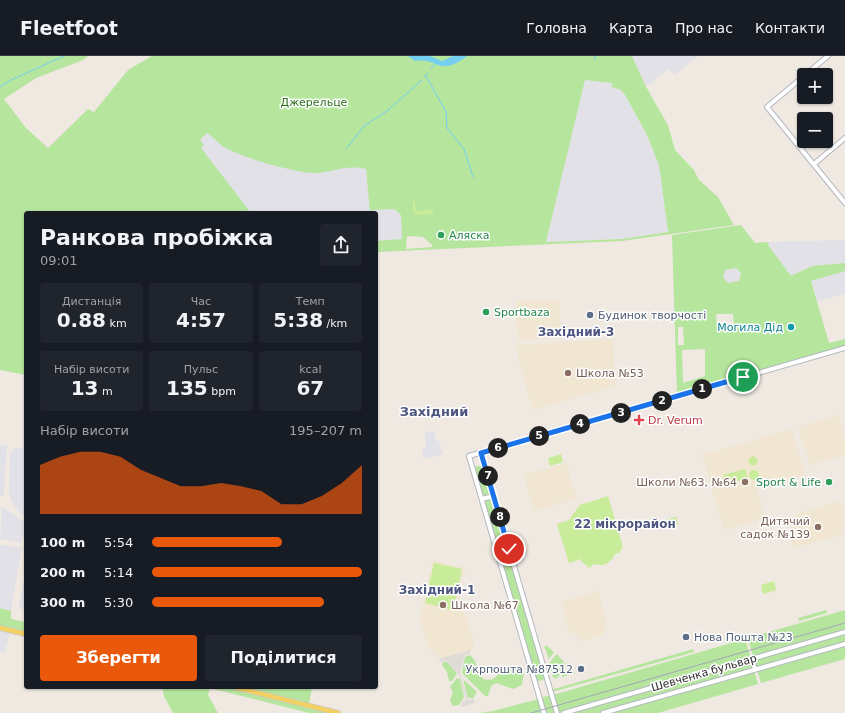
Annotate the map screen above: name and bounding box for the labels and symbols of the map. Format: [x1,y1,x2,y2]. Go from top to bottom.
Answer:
park label: Джерельце [281,96,348,109]
place label: Аляска [449,229,490,242]
marker: Аляска [436,230,446,240]
place label: Sportbaza [494,306,550,319]
marker: Sportbaza [481,307,491,317]
place label: Будинок творчості [598,309,706,322]
marker: Будинок творчості [585,310,595,320]
place label: Могила Дiд [717,321,783,334]
marker: Могила Дiд [786,322,796,332]
district label: Західний-3 [538,325,614,339]
pin [726,360,760,394]
place label: Школа №53 [576,367,644,380]
marker: Школа №53 [563,368,573,378]
pin: 1 [692,379,712,399]
pin: 2 [652,391,672,411]
pin: 3 [611,403,631,423]
district label: Західний [400,404,468,419]
pin: 4 [570,414,590,434]
marker: Dr. Verum [633,414,645,426]
place label: Dr. Verum [648,414,703,427]
pin: 5 [529,426,549,446]
pin: 6 [488,438,508,458]
pin: 7 [478,466,498,486]
place label: Школи №63, №64 [636,476,737,489]
place label: Sport & Life [756,476,821,489]
marker: Школи №63, №64 [740,477,750,487]
marker: Sport & Life [824,477,834,487]
pin: 8 [490,507,510,527]
place label: Дитячий садок №139 [740,515,810,541]
district label: 22 мікрорайон [574,517,676,531]
marker: Дитячий садок №139 [813,522,823,532]
pin [492,532,526,566]
district label: Західний-1 [399,583,475,597]
place label: Школа №67 [451,599,519,612]
marker: Школа №67 [438,600,448,610]
place label: Нова Пошта №23 [694,631,793,644]
marker: Нова Пошта №23 [681,632,691,642]
street label: Шевченка бульвар [650,652,758,694]
place label: Укрпошта №87512 [466,663,573,676]
marker: Укрпошта №87512 [576,664,586,674]

